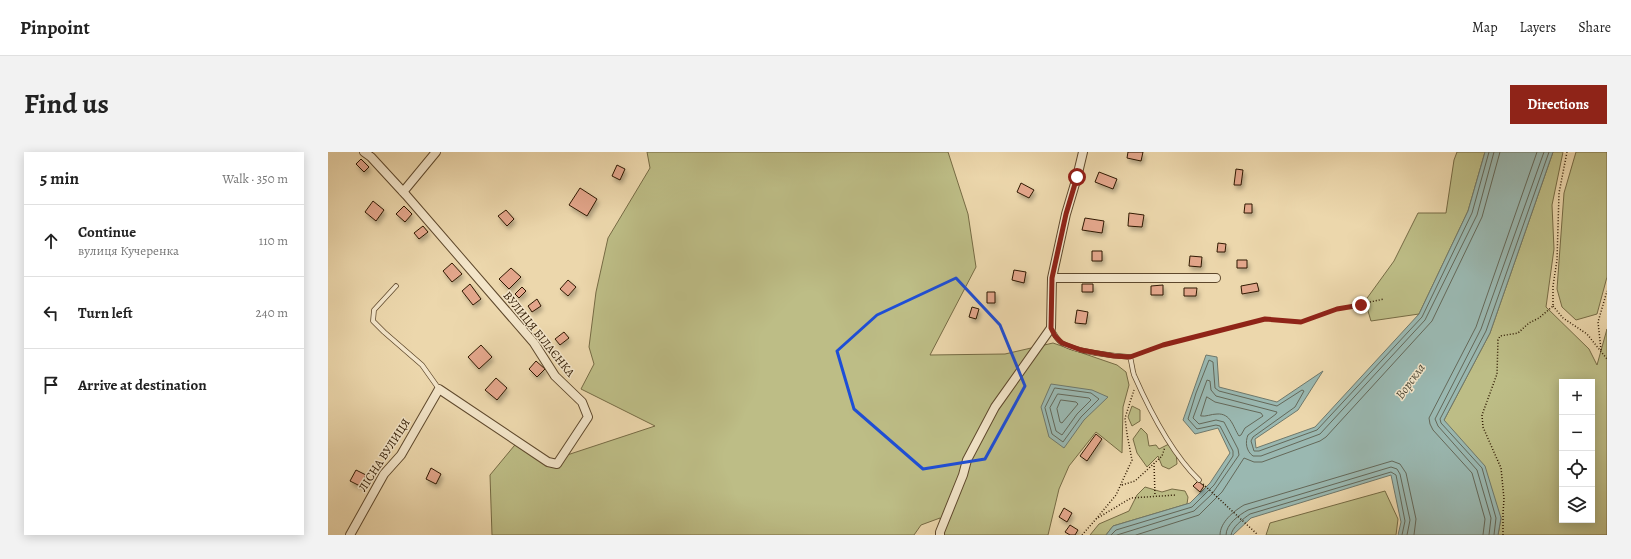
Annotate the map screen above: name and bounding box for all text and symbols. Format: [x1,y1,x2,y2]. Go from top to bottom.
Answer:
text: Pinpoint [20,15,90,41]
text: Map [1472,18,1498,37]
text: Layers [1520,18,1556,37]
text: Share [1578,18,1611,37]
text: Find us [24,85,109,123]
button: Directions [1510,85,1607,124]
text: 5 min [40,167,79,190]
route start [1068,168,1086,186]
text: Walk · 350 m [222,170,288,187]
text: Continue [78,222,136,242]
icon: ahead [40,230,62,252]
text: 110 m [259,232,288,249]
text: вулиця Кучеренка [78,242,179,259]
street label: ВУЛИЦЯ БІЛАЄНКА [500,288,579,381]
route end [1352,296,1370,314]
icon: left [40,302,62,324]
text: Turn left [78,303,133,323]
text: 240 m [256,304,288,321]
water label: Ворскла [1391,360,1429,402]
icon: arrive [40,374,62,396]
text: Arrive at destination [78,375,207,395]
map controls [1559,379,1595,523]
button: + [1559,379,1595,415]
street label: ЛІСНА ВУЛИЦЯ [354,415,414,495]
button: − [1559,415,1595,451]
button: locate [1559,451,1595,487]
button: layers [1559,487,1595,523]

